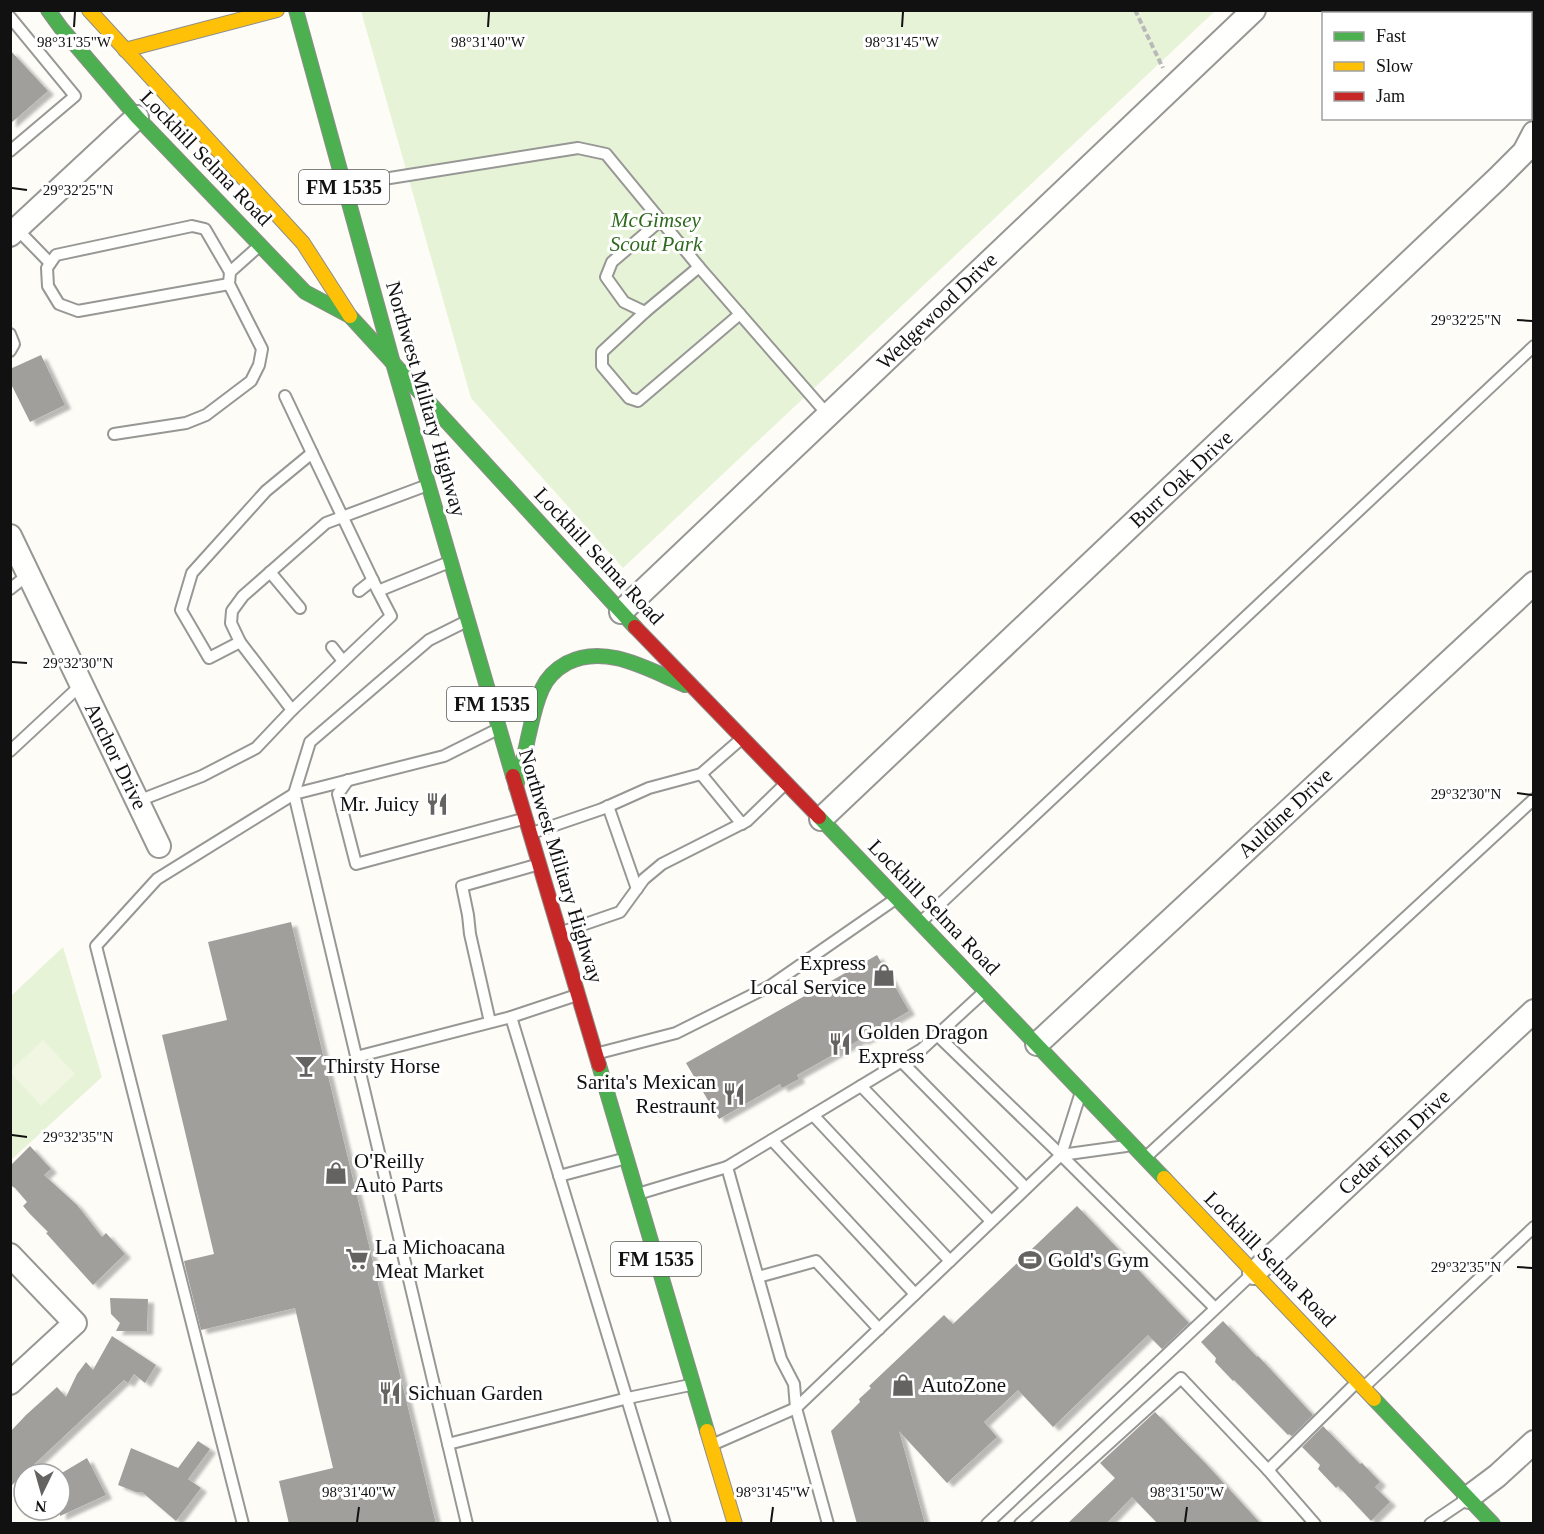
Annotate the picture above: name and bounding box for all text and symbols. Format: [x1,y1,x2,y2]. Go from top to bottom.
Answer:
legend [1322,12,1532,120]
text: Fast [1376,26,1406,46]
text: 98°31'35"W [37,34,112,50]
text: 98°31'40"W [451,34,526,50]
text: 98°31'45"W [865,34,940,50]
text: Slow [1376,56,1413,76]
street label: Lockhill Selma Road [135,85,277,231]
text: Jam [1376,86,1405,106]
road number: FM 1535 [299,170,389,204]
text: 29°32'25"N [43,182,113,198]
park label: McGimsey Scout Park [610,208,703,256]
street label: Wedgewood Drive [872,248,1002,374]
street label: Northwest Military Highway [381,279,471,520]
text: 29°32'25"N [1431,312,1501,328]
street label: Burr Oak Drive [1125,425,1237,533]
street label: Lockhill Selma Road [529,483,669,630]
text: 29°32'30"N [43,655,113,671]
road number: FM 1535 [447,687,537,721]
street label: Anchor Drive [80,699,152,813]
street label: Northwest Military Highway [514,746,608,987]
street label: Auldine Drive [1233,763,1337,863]
text: 29°32'30"N [1431,786,1501,802]
restaurant icon: Mr. Juicy [424,791,450,817]
place label: Mr. Juicy [340,792,419,816]
street label: Lockhill Selma Road [863,834,1005,980]
place label: Express Local Service [750,951,866,999]
shop icon: Express Local Service [871,962,897,988]
place label: Golden Dragon Express [858,1020,989,1068]
restaurant icon: Golden Dragon Express [827,1031,853,1057]
bar icon: Thirsty Horse [293,1053,319,1079]
place label: Thirsty Horse [324,1054,440,1078]
place label: Sarita's Mexican Restraunt [576,1070,716,1118]
restaurant icon: Sarita's Mexican Restraunt [721,1081,747,1107]
street label: Cedar Elm Drive [1333,1084,1455,1200]
text: 29°32'35"N [43,1129,113,1145]
place label: O'Reilly Auto Parts [354,1149,443,1197]
shop icon: O'Reilly Auto Parts [323,1160,349,1186]
street label: Lockhill Selma Road [1199,1186,1341,1332]
place label: La Michoacana Meat Market [375,1235,506,1283]
road number: FM 1535 [611,1242,701,1276]
supermarket icon: La Michoacana Meat Market [344,1246,370,1272]
sports icon: Gold's Gym [1017,1247,1043,1273]
place label: Gold's Gym [1048,1248,1149,1272]
text: 29°32'35"N [1431,1259,1501,1275]
shop icon: AutoZone [890,1372,916,1398]
place label: AutoZone [921,1373,1006,1397]
restaurant icon: Sichuan Garden [377,1380,403,1406]
place label: Sichuan Garden [408,1381,543,1405]
north arrow [12,1462,72,1522]
text: 98°31'40"W [322,1484,397,1500]
text: 98°31'45"W [736,1484,811,1500]
text: 98°31'50"W [1150,1484,1225,1500]
text: N [34,1497,47,1515]

